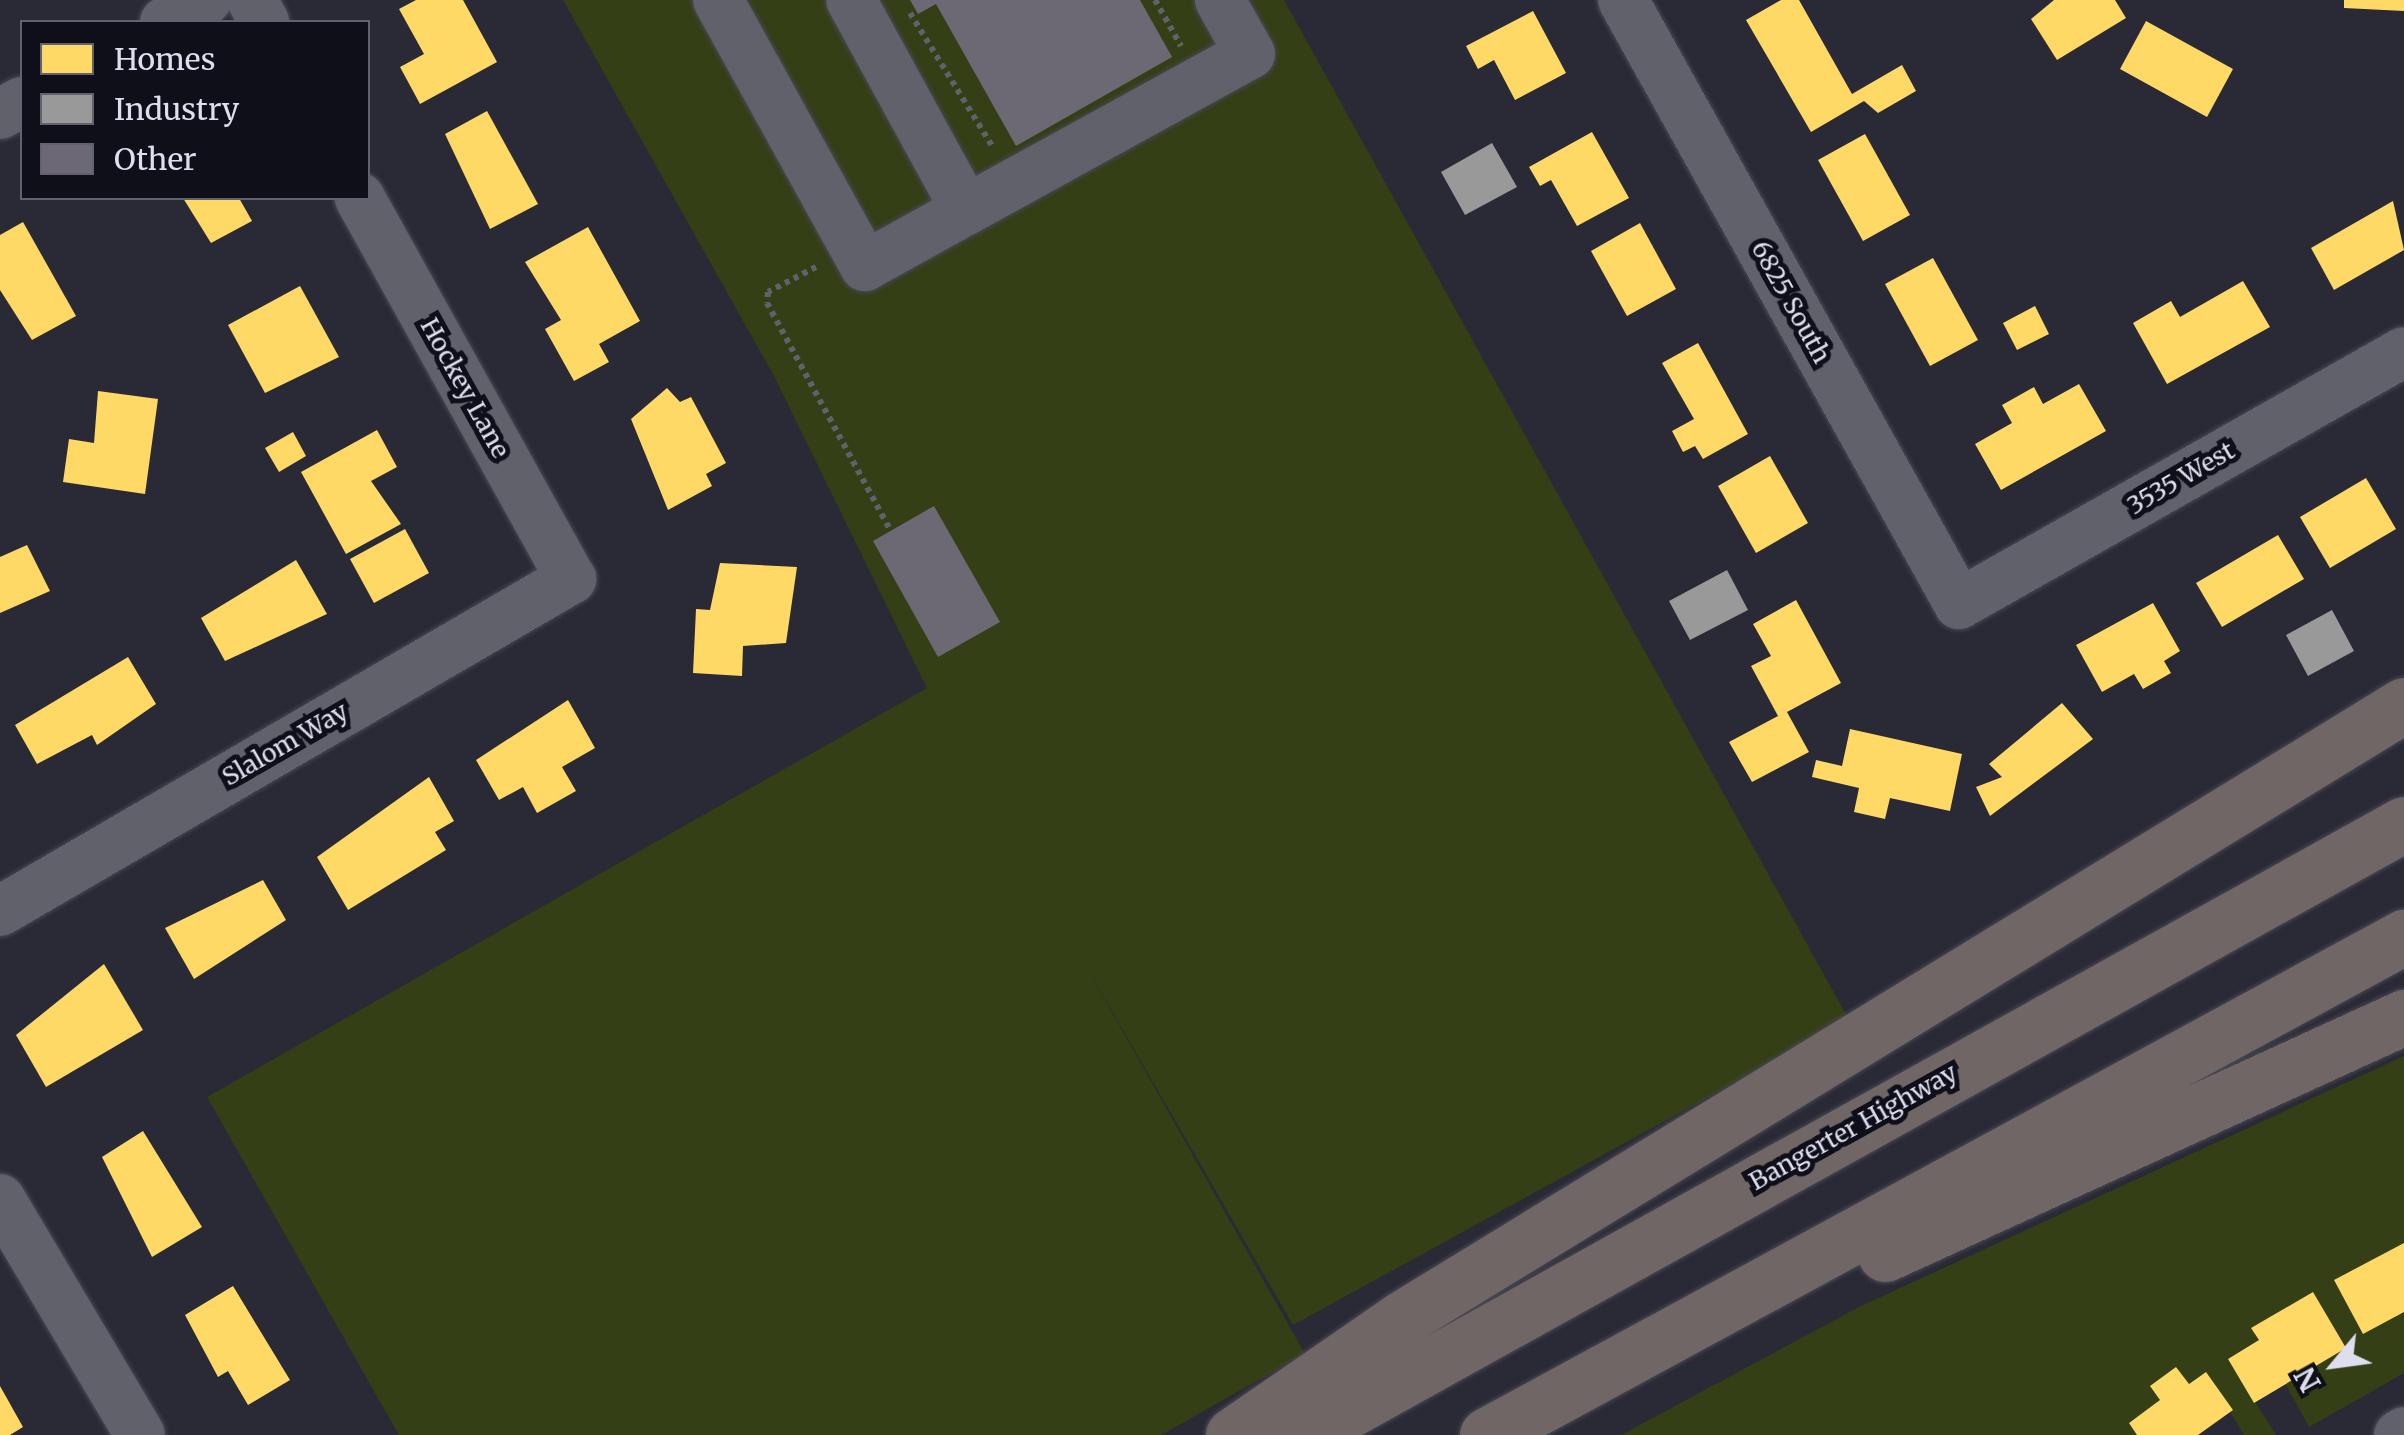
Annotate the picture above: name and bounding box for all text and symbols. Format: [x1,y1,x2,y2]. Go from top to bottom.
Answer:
legend [20,20,370,200]
text: Homes [114,40,215,78]
text: Industry [114,90,239,128]
text: Other [114,140,197,178]
street label: 6825 South [1745,236,1837,368]
street label: Hockey Lane [414,313,516,463]
street label: 3535 West [2122,435,2240,521]
street label: Slalom Way [217,696,353,792]
street label: Bangerter Highway [1744,1057,1962,1197]
north arrow [2284,1315,2384,1415]
text: N [2287,1361,2329,1398]

